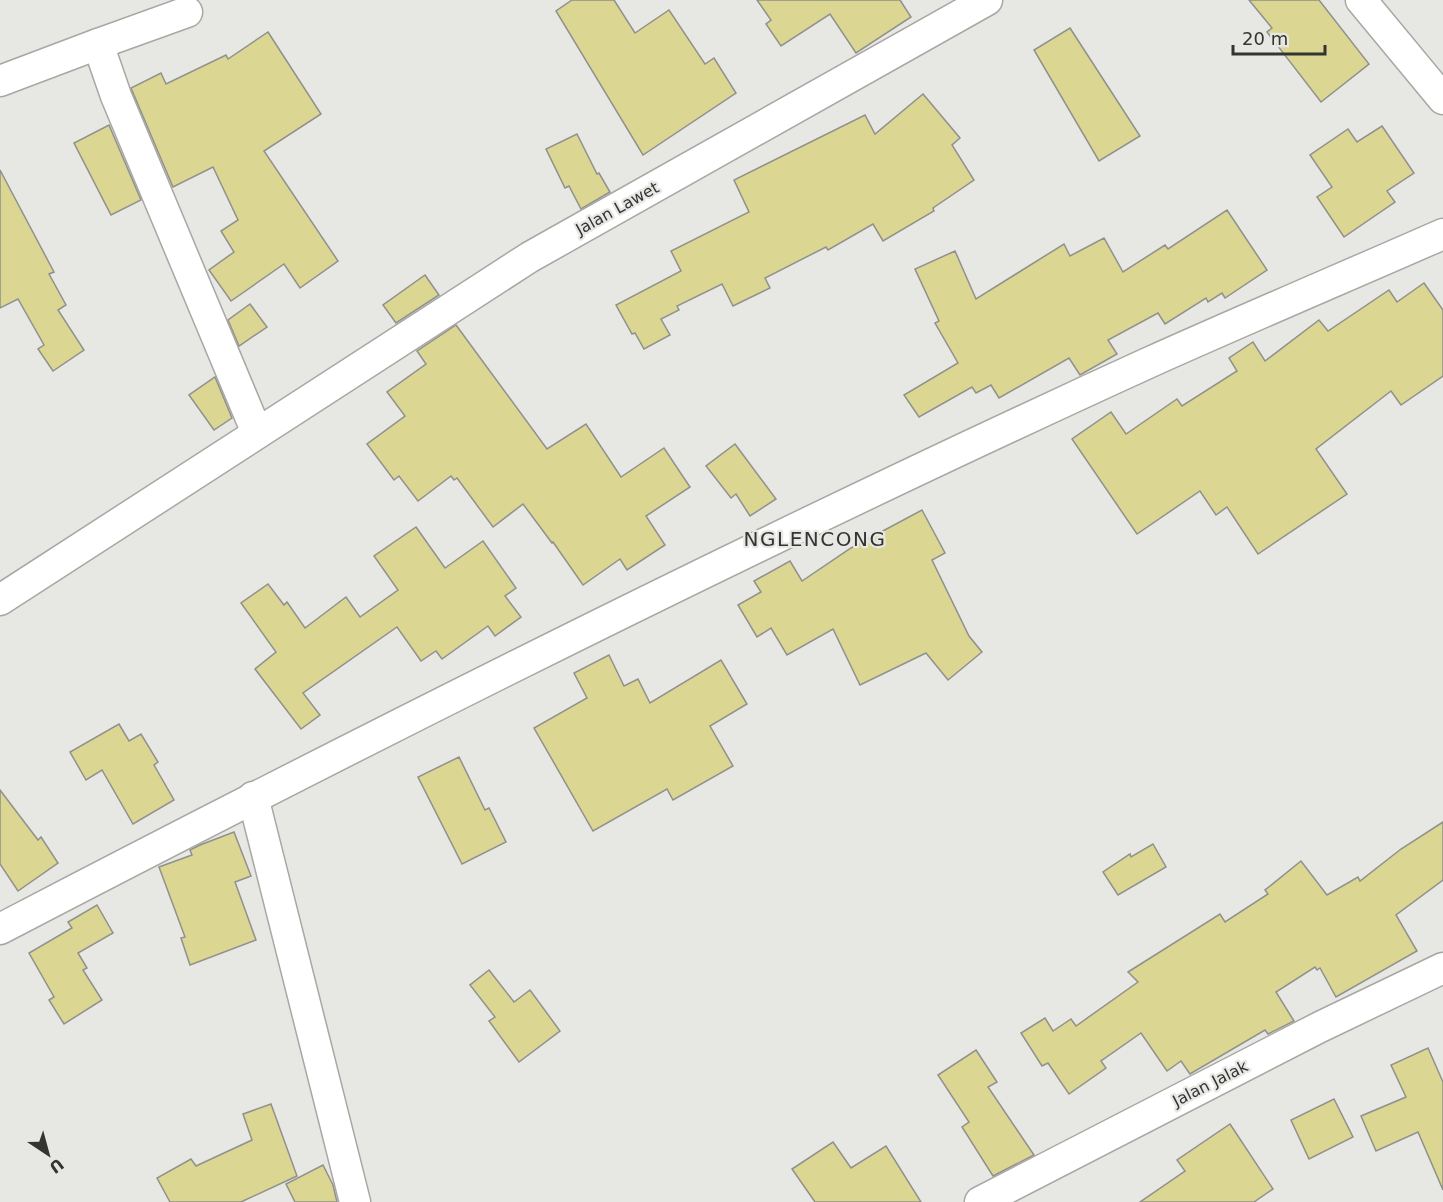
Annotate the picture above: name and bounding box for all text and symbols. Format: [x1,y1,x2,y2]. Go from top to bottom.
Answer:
scale bar [1233,18,1324,56]
text: 20 m [1242,28,1288,49]
street label: Jalan Lawet [572,178,662,240]
district label: NGLENCONG [744,527,886,551]
street label: Jalan Jalak [1168,1056,1252,1111]
north arrow [18,1124,78,1184]
text: U [46,1154,67,1177]

